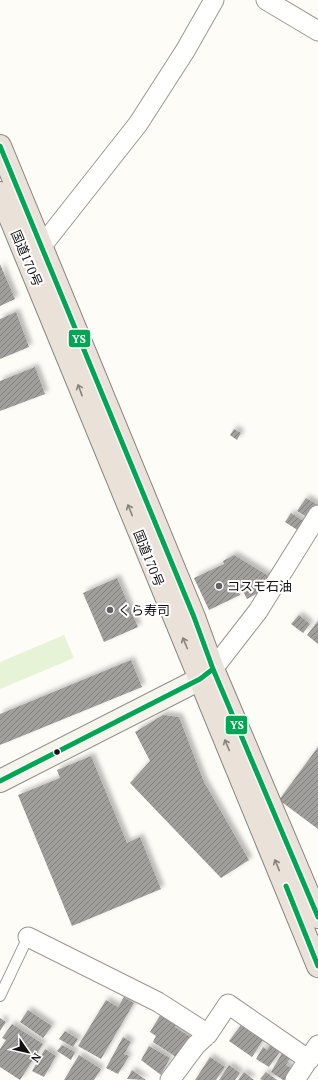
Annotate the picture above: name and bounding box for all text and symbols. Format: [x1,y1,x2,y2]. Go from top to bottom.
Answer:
street label: 国道170号 [7,227,47,289]
line badge: YS [68,329,91,348]
text: YS [72,332,86,346]
one-way arrow [76,385,84,397]
one-way arrow [126,505,133,517]
street label: 国道170号 [129,527,169,589]
place label: コスモ石油 [227,577,292,595]
marker: コスモ石油 [214,581,224,591]
place label: くら寿司 [118,601,170,619]
marker: くら寿司 [105,605,115,615]
one-way arrow [181,638,188,650]
line badge: YS [225,715,248,735]
text: YS [230,718,244,732]
one-way arrow [223,739,231,751]
unlabelled marker [52,747,62,757]
one-way arrow [273,860,280,872]
north arrow [8,1032,48,1072]
text: N [28,1050,44,1066]

